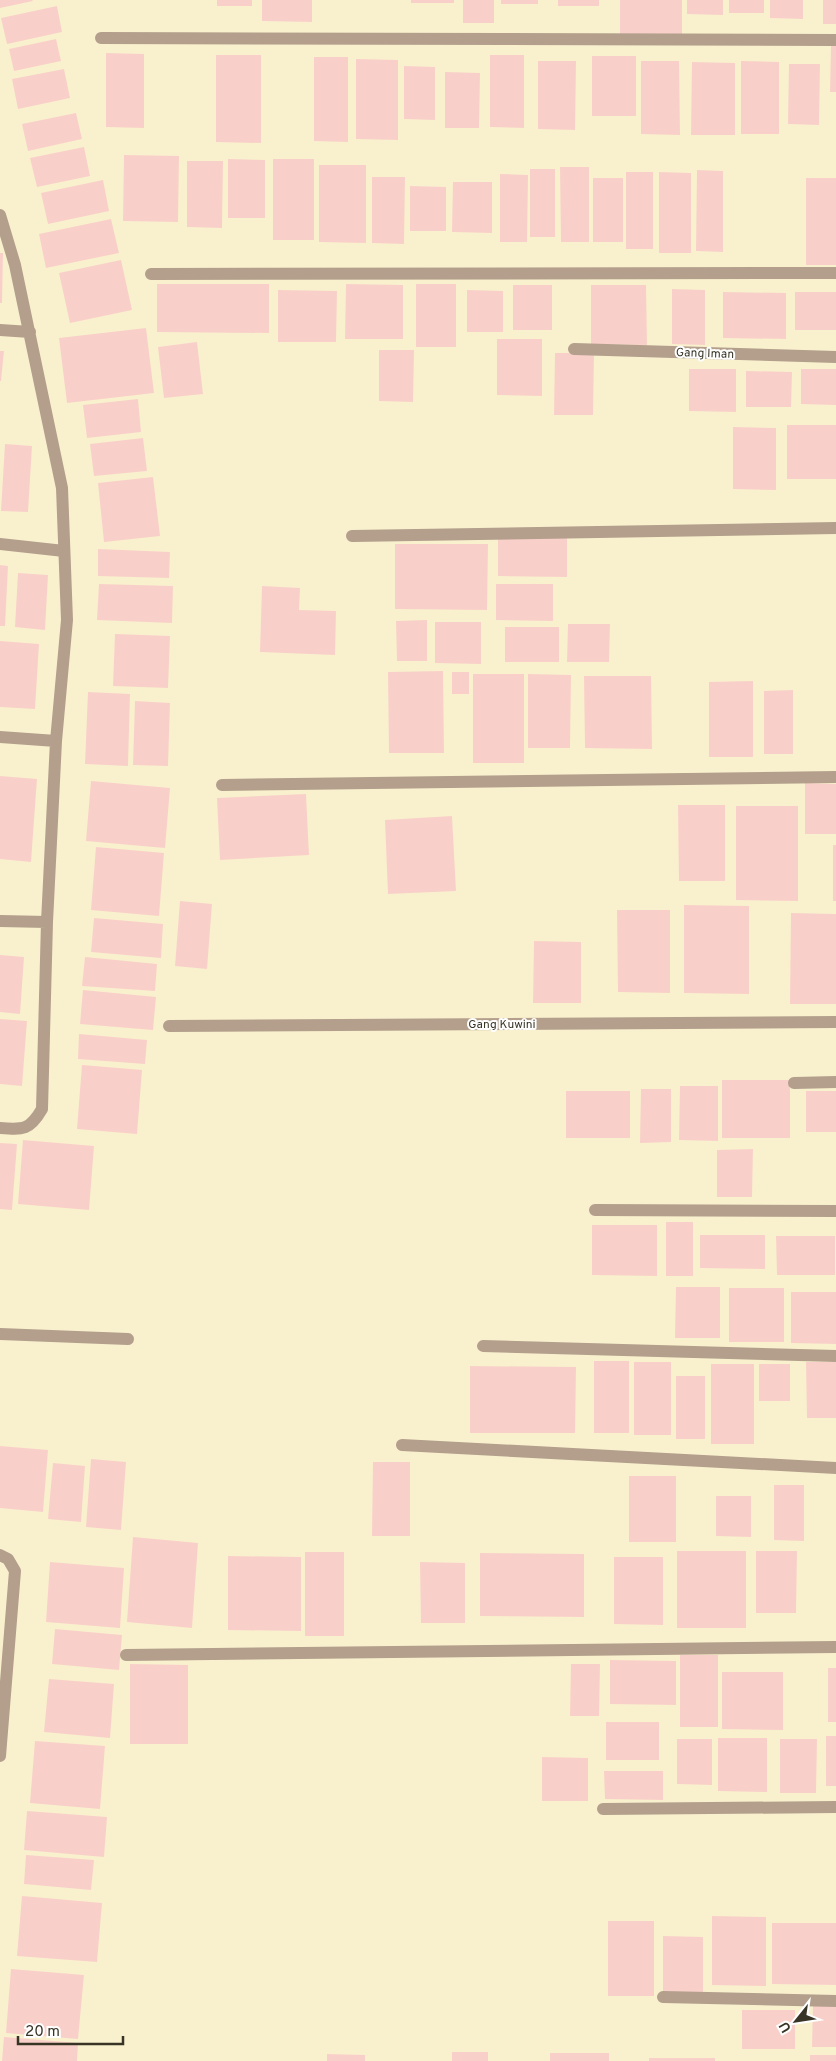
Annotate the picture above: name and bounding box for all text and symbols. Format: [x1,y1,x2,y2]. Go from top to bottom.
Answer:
street label: Gang Iman [676,345,734,363]
street label: Gang Kuwini [468,1017,536,1033]
north arrow [771,1996,821,2046]
scale bar [18,2014,122,2046]
text: U [776,2018,796,2035]
text: 20 m [25,2023,60,2042]

